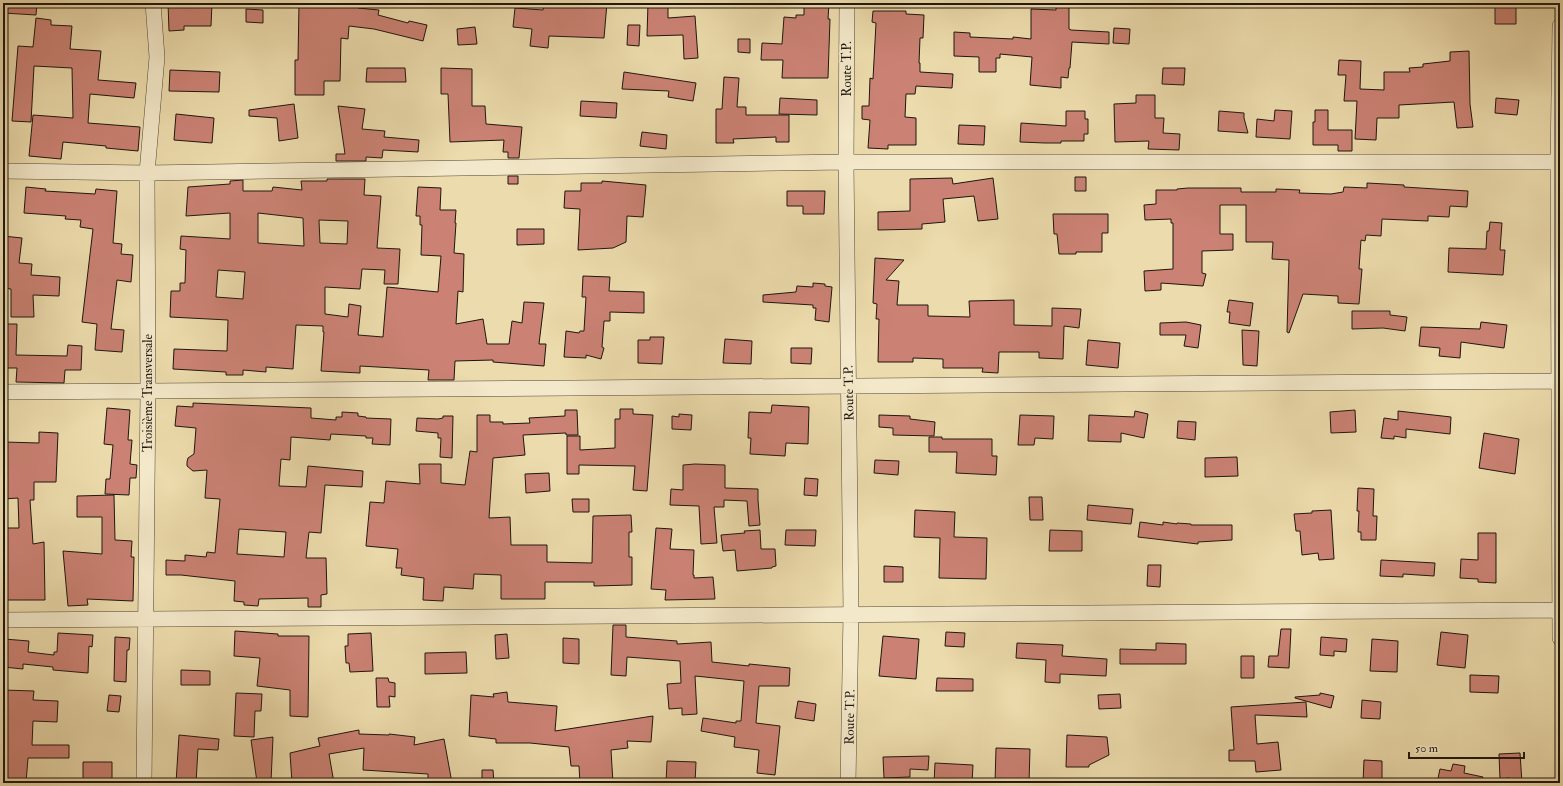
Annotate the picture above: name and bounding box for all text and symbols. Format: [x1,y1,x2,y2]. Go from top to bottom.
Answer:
street label: Route T.P. [839,41,855,97]
street label: Troisième Transversale [140,333,156,452]
street label: Route T.P. [841,365,857,421]
street label: Route T.P. [842,689,858,745]
scale bar [1409,734,1524,760]
text: 50 m [1415,741,1439,756]

